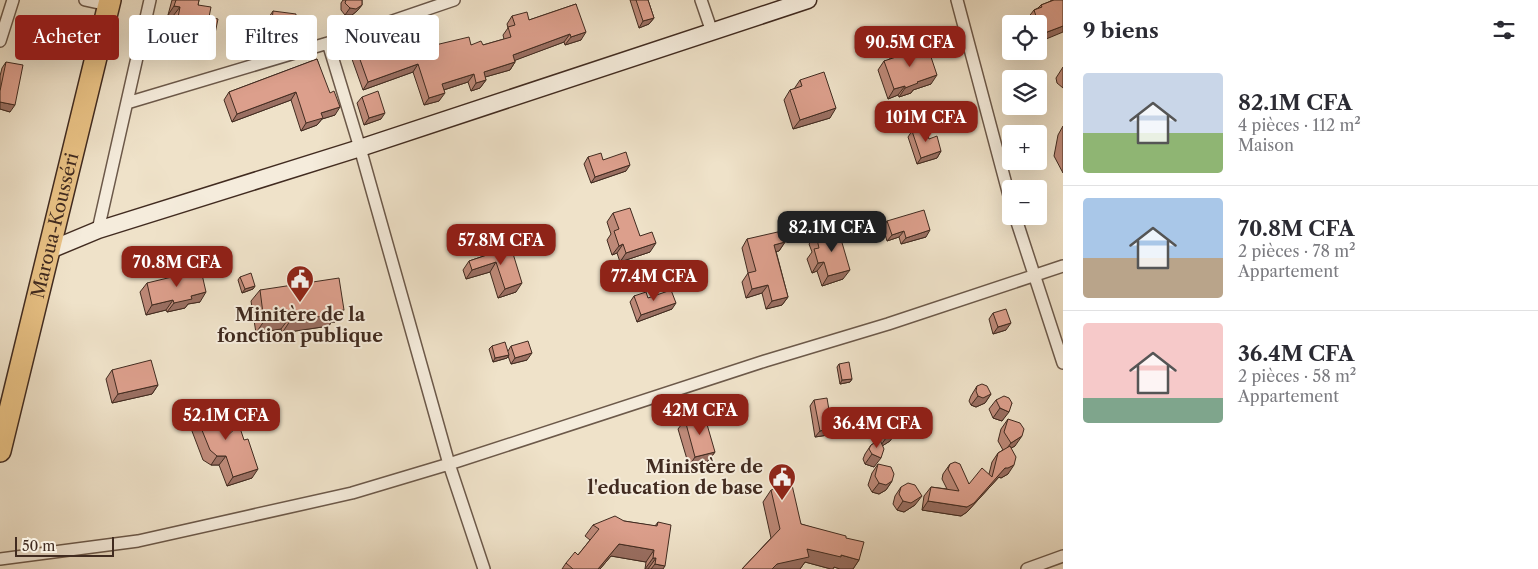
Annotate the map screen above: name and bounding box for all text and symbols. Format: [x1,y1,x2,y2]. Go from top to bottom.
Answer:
chip: Acheter [15,15,119,60]
chip: Louer [129,15,216,60]
chip: Filtres [226,15,317,60]
chip: Nouveau [327,15,439,60]
map controls [1002,15,1047,225]
button: locate [1002,15,1047,60]
icon: filters [1490,16,1518,44]
text: 9 biens [1083,18,1159,43]
pin: 90.5M CFA [853,26,967,68]
text: 90.5M CFA [866,32,954,52]
button: layers [1002,70,1047,115]
text: 82.1M CFA [1238,90,1352,115]
icon: home [1123,93,1183,153]
pin: 101M CFA [874,100,978,143]
text: 101M CFA [886,107,966,127]
text: 4 pièces · 112 m² [1238,115,1361,135]
button: + [1002,125,1047,170]
text: Maison [1238,135,1294,155]
street label: Maroua-Kousséri [27,150,83,301]
button: − [1002,180,1047,225]
pin: 82.1M CFA [775,210,889,253]
text: 70.8M CFA [1238,216,1355,241]
text: 82.1M CFA [788,217,876,237]
icon: home [1123,218,1183,278]
pin: 57.8M CFA [444,224,558,266]
text: 57.8M CFA [458,230,544,250]
text: 2 pièces · 78 m² [1238,241,1356,261]
pin: 70.8M CFA [120,246,234,288]
text: 70.8M CFA [133,252,221,272]
pin: 77.4M CFA [597,260,711,302]
text: Appartement [1238,261,1339,281]
public building icon: Minitère de la fonction publique [285,264,315,303]
text: 77.4M CFA [611,266,697,286]
place label: Minitère de la fonction publique [217,304,383,347]
text: 36.4M CFA [1238,341,1354,366]
icon: home [1123,343,1183,403]
text: 2 pièces · 58 m² [1238,366,1356,386]
text: Appartement [1238,386,1339,406]
pin: 42M CFA [654,394,746,436]
pin: 52.1M CFA [169,398,283,441]
text: 42M CFA [662,400,738,420]
text: 52.1M CFA [183,405,269,425]
pin: 36.4M CFA [820,406,934,449]
text: 36.4M CFA [833,413,921,433]
place label: Ministère de l'education de base [588,456,763,499]
public building icon: Ministère de l'education de base [767,462,797,501]
scale bar [15,534,114,557]
text: 50 m [22,537,55,555]

